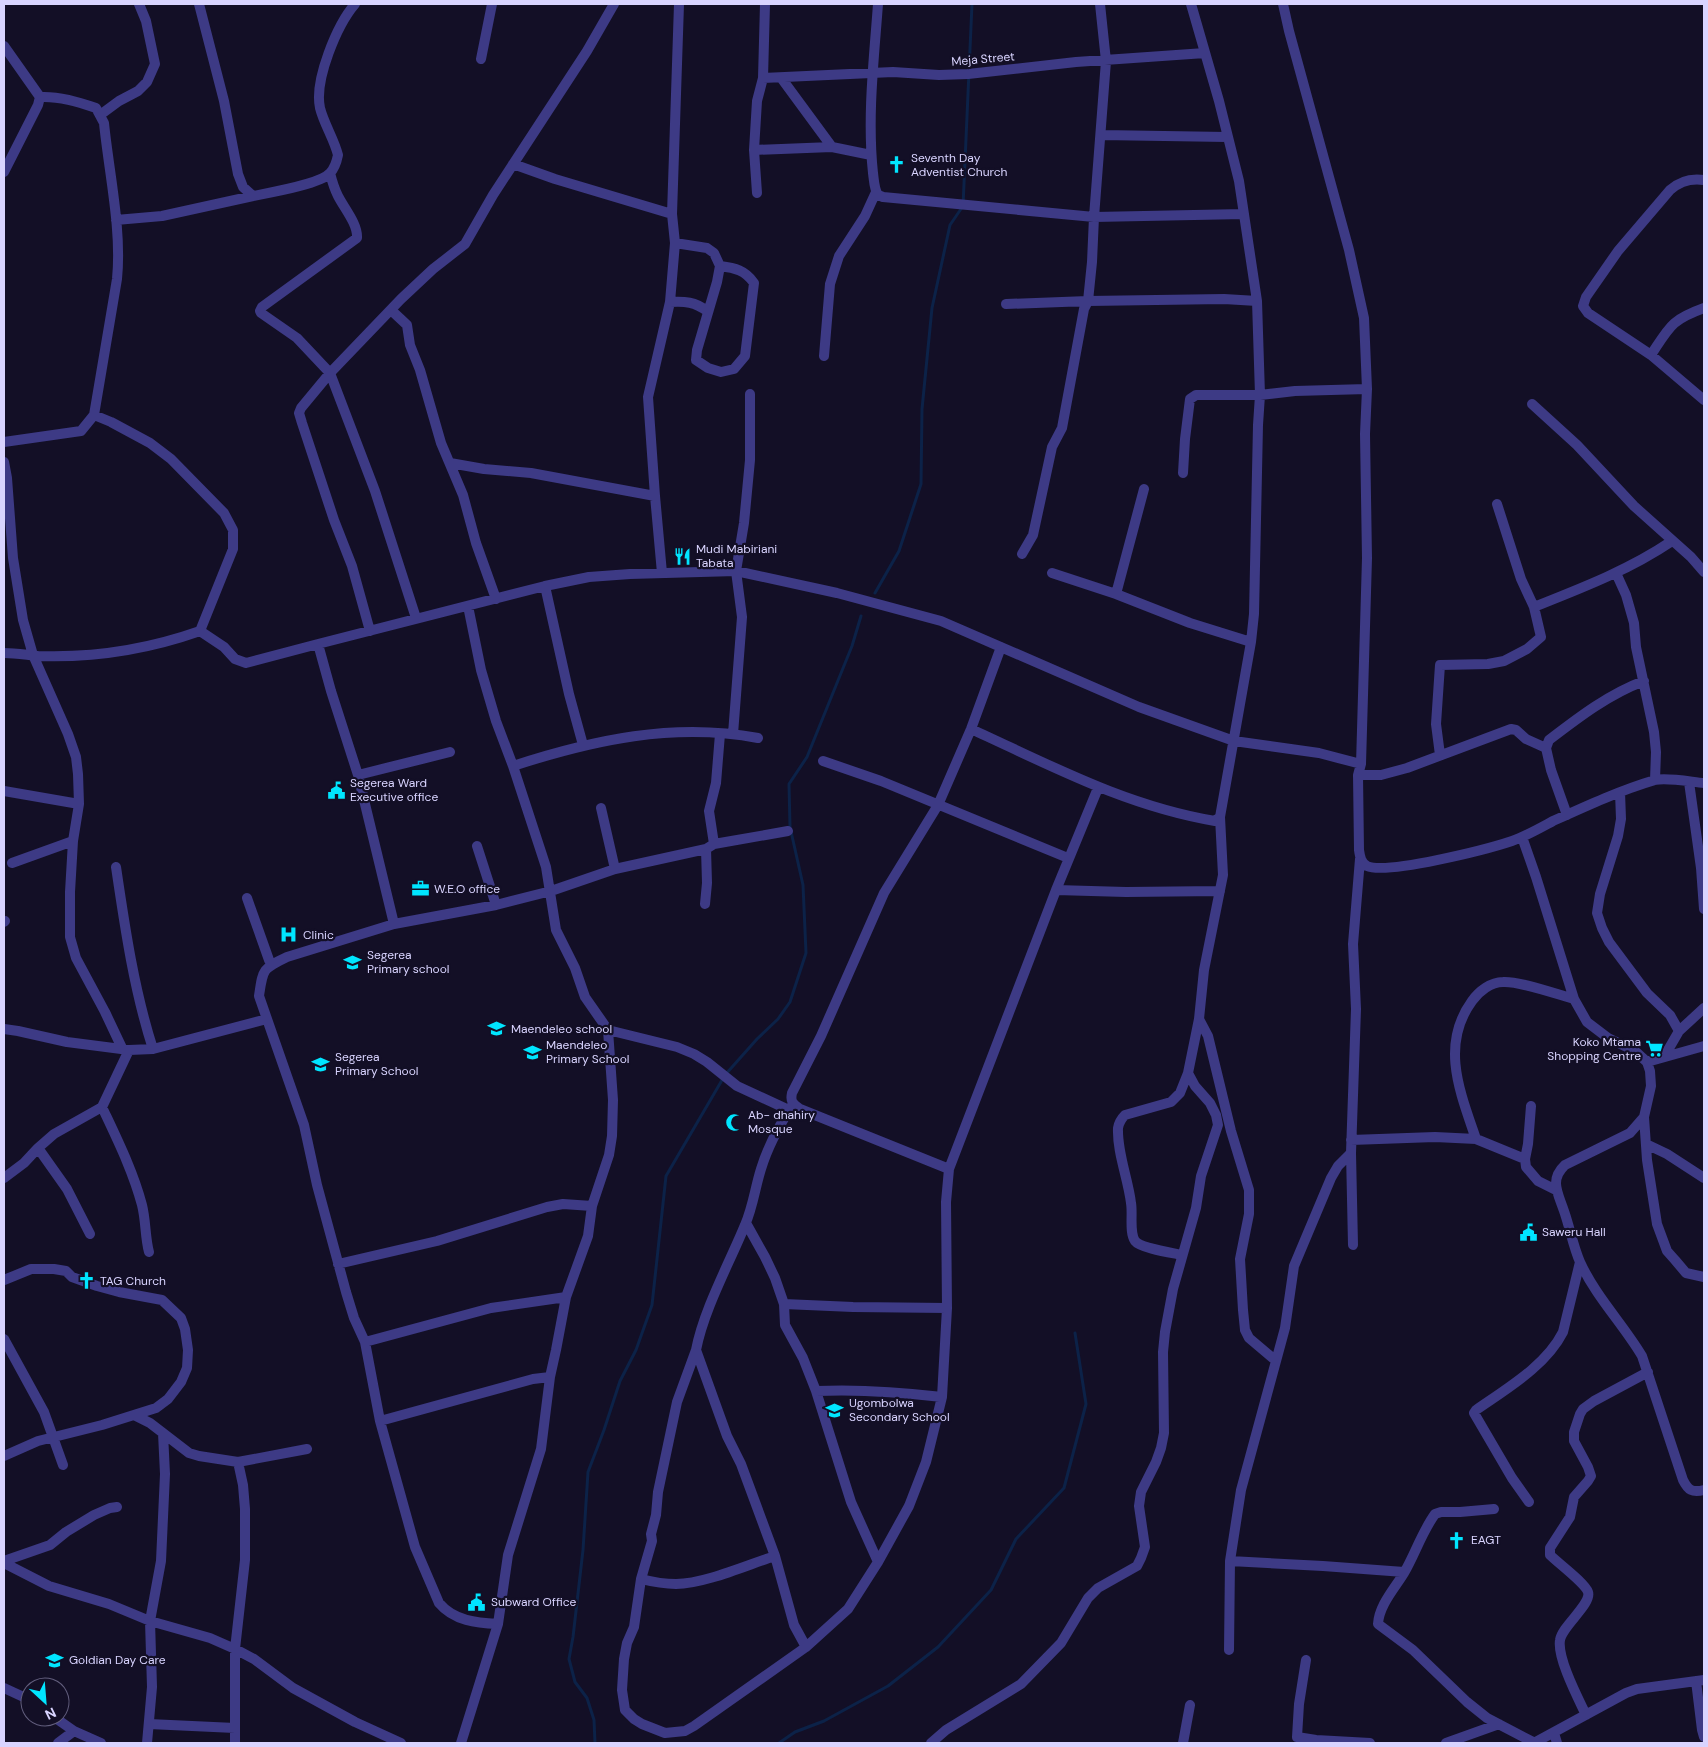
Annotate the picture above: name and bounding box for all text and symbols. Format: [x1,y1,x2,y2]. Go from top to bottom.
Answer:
street label: Meja Street [951,48,1016,70]
place label: Seventh Day Adventist Church [911,150,1008,180]
church icon: Seventh Day Adventist Church [887,155,907,175]
place label: Mudi Mabiriani Tabata [696,541,777,571]
restaurant icon: Mudi Mabiriani Tabata [672,546,692,566]
place label: Segerea Ward Executive office [350,775,438,805]
public building icon: Segerea Ward Executive office [326,780,346,800]
office icon: W.E.O office [410,879,430,899]
place label: W.E.O office [434,881,500,897]
hospital icon: Clinic [279,925,299,945]
place label: Clinic [303,927,334,943]
place label: Segerea Primary school [367,947,450,977]
school or university icon: Segerea Primary school [343,952,363,972]
school or university icon: Maendeleo school [487,1019,507,1039]
place label: Maendeleo school [511,1021,612,1037]
place label: Koko Mtama Shopping Centre [1547,1034,1641,1064]
place label: Maendeleo Primary School [546,1037,629,1067]
supermarket icon: Koko Mtama Shopping Centre [1645,1039,1665,1059]
school or university icon: Maendeleo Primary School [522,1042,542,1062]
place label: Segerea Primary School [335,1049,418,1079]
school or university icon: Segerea Primary School [311,1054,331,1074]
place label: Ab- dhahiry Mosque [748,1107,815,1137]
mosque icon: Ab- dhahiry Mosque [724,1112,744,1132]
public building icon: Saweru Hall [1518,1222,1538,1242]
place label: Saweru Hall [1542,1224,1606,1240]
church icon: TAG Church [76,1271,96,1291]
place label: TAG Church [100,1273,166,1289]
place label: Ugombolwa Secondary School [849,1395,950,1425]
school or university icon: Ugombolwa Secondary School [825,1400,845,1420]
church icon: EAGT [1447,1530,1467,1550]
place label: EAGT [1471,1532,1501,1548]
public building icon: Subward Office [467,1592,487,1612]
place label: Subward Office [491,1594,577,1610]
school or university icon: Goldian Day Care [45,1650,65,1670]
place label: Goldian Day Care [69,1652,166,1668]
north arrow [20,1677,70,1727]
text: N [42,1703,59,1724]

